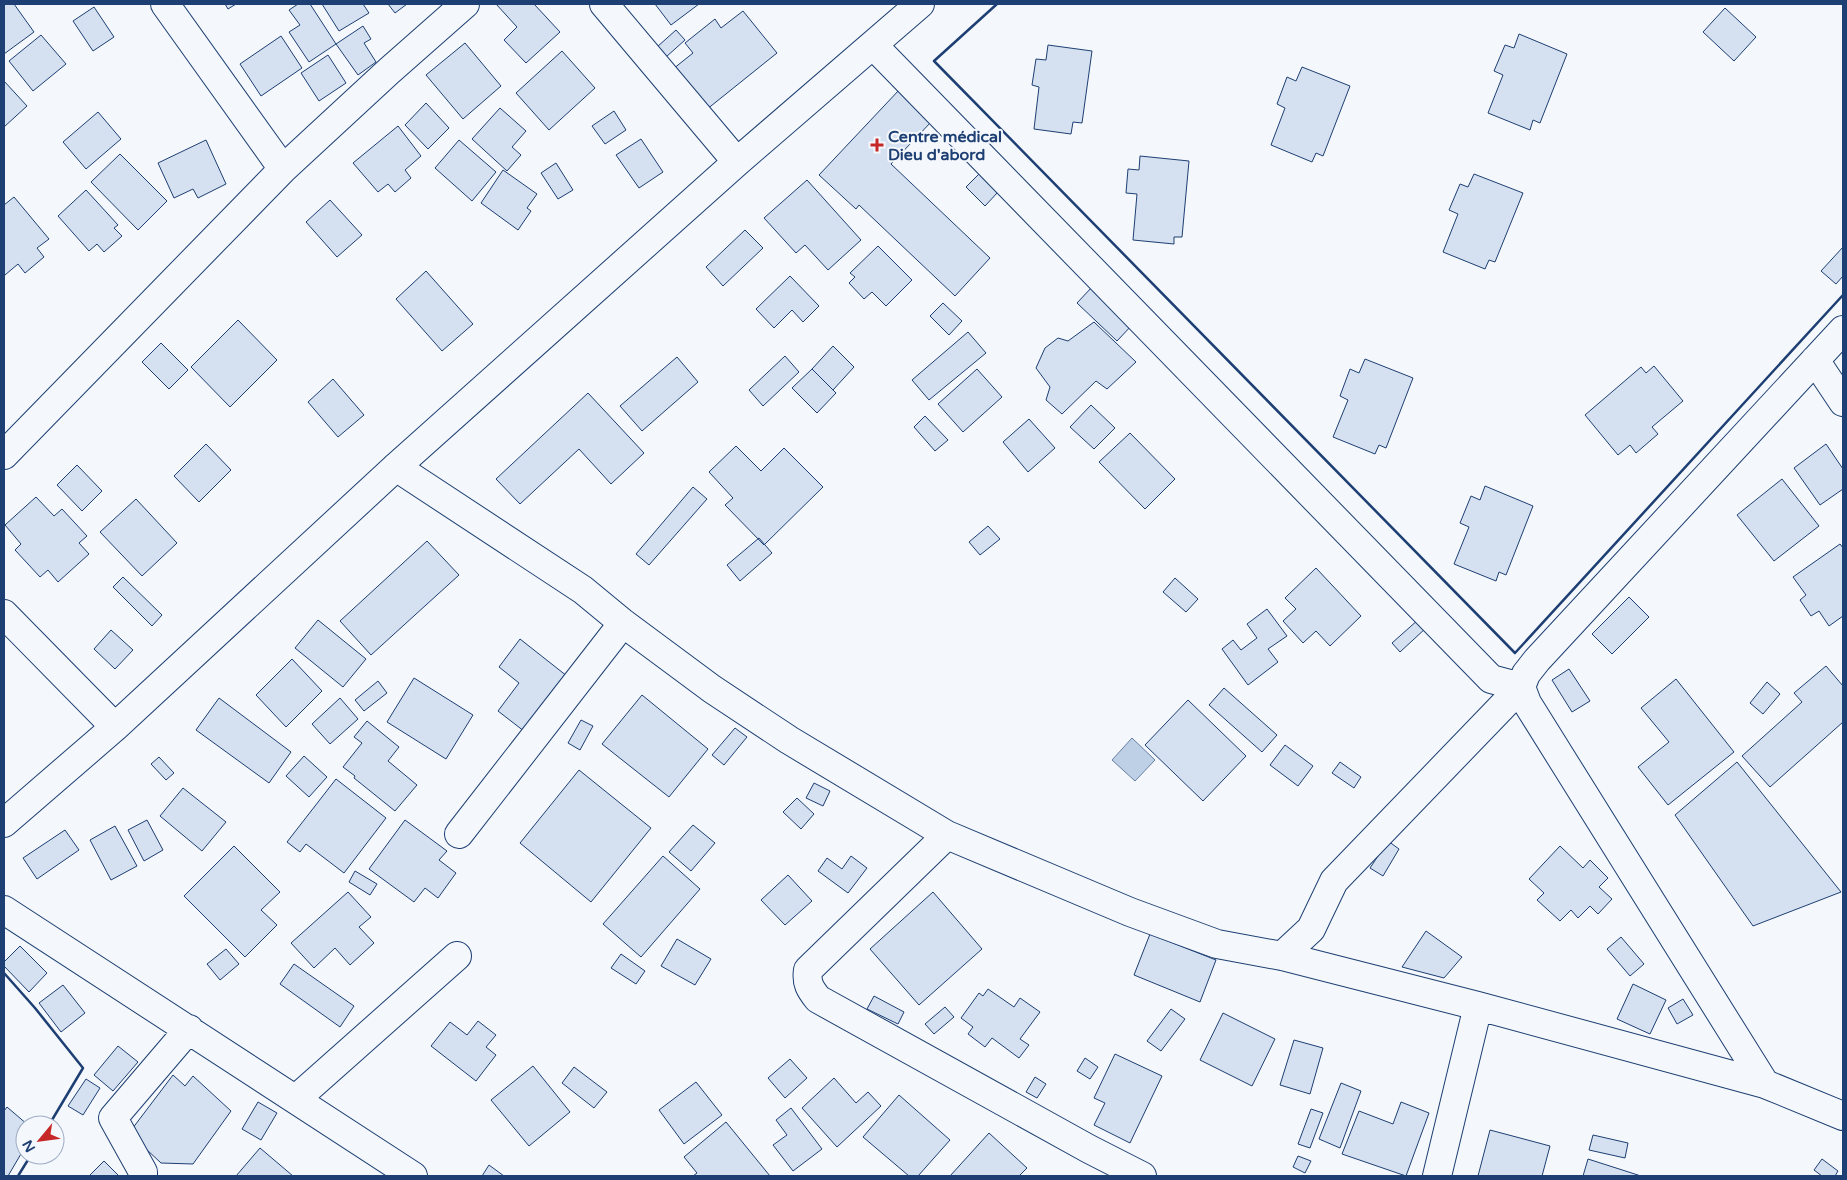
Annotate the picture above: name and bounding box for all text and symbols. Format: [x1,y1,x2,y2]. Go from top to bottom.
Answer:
place label: Centre médical Dieu d'abord [888,127,1002,165]
marker: Centre médical Dieu d'abord [870,138,884,152]
north arrow [15,1115,65,1165]
text: N [19,1137,39,1155]

